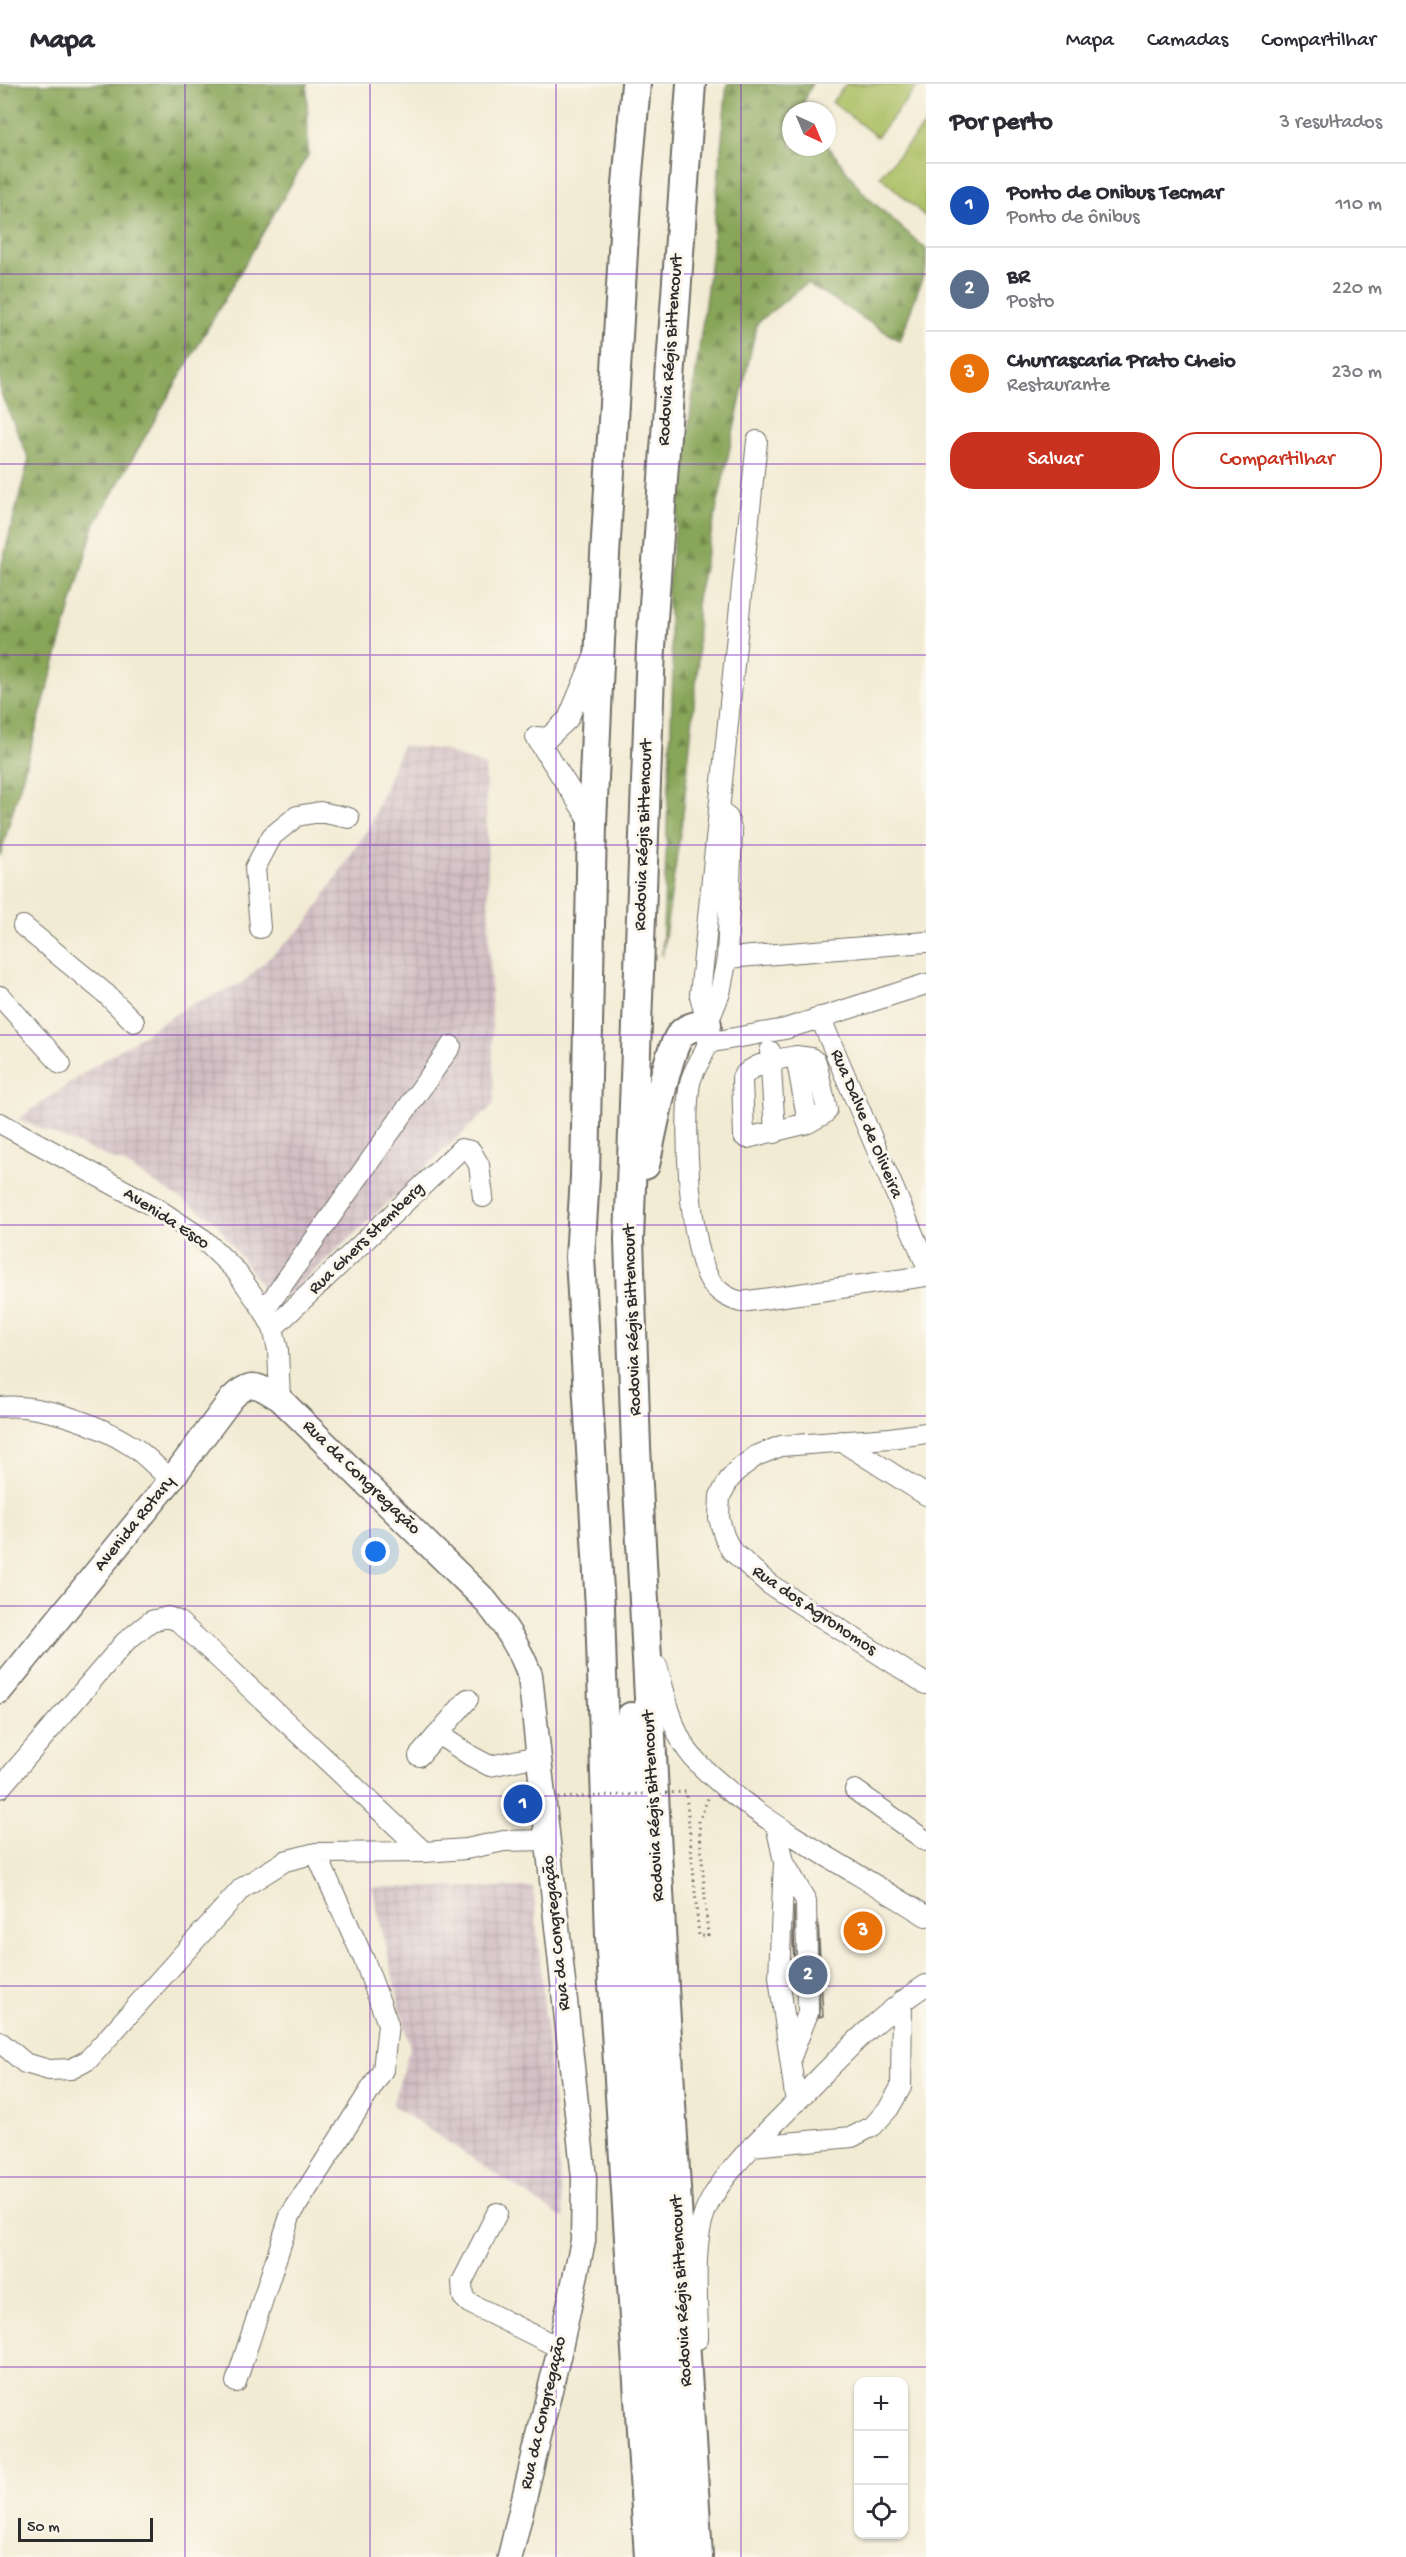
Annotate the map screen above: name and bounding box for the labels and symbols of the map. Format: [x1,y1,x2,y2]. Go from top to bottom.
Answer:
north arrow [782,102,836,156]
street label: Rodovia Régis Bittencourt [654,252,688,446]
street label: Rodovia Régis Bittencourt [630,737,658,931]
street label: Rua Dalve de Oliveira [825,1046,907,1202]
street label: Rua Ghers Stemberg [305,1178,429,1300]
street label: Avenida Esco [119,1183,213,1255]
street label: Rodovia Régis Bittencourt [619,1222,647,1416]
street label: Rua da Congregação [298,1416,424,1540]
street label: Avenida Rotary [90,1472,180,1576]
your location [361,1537,390,1566]
street label: Rua dos Agronomos [748,1561,882,1661]
street label: Rodovia Régis Bittencourt [638,1708,670,1902]
pin: 1 [504,1782,542,1826]
street label: Rua da Congregação [538,1854,576,2012]
pin: 3 [844,1908,882,1954]
pin: 2 [788,1952,828,1998]
street label: Rodovia Régis Bittencourt [666,2193,698,2387]
street label: Rua da Congregação [516,2335,572,2491]
scale bar [18,2515,153,2542]

